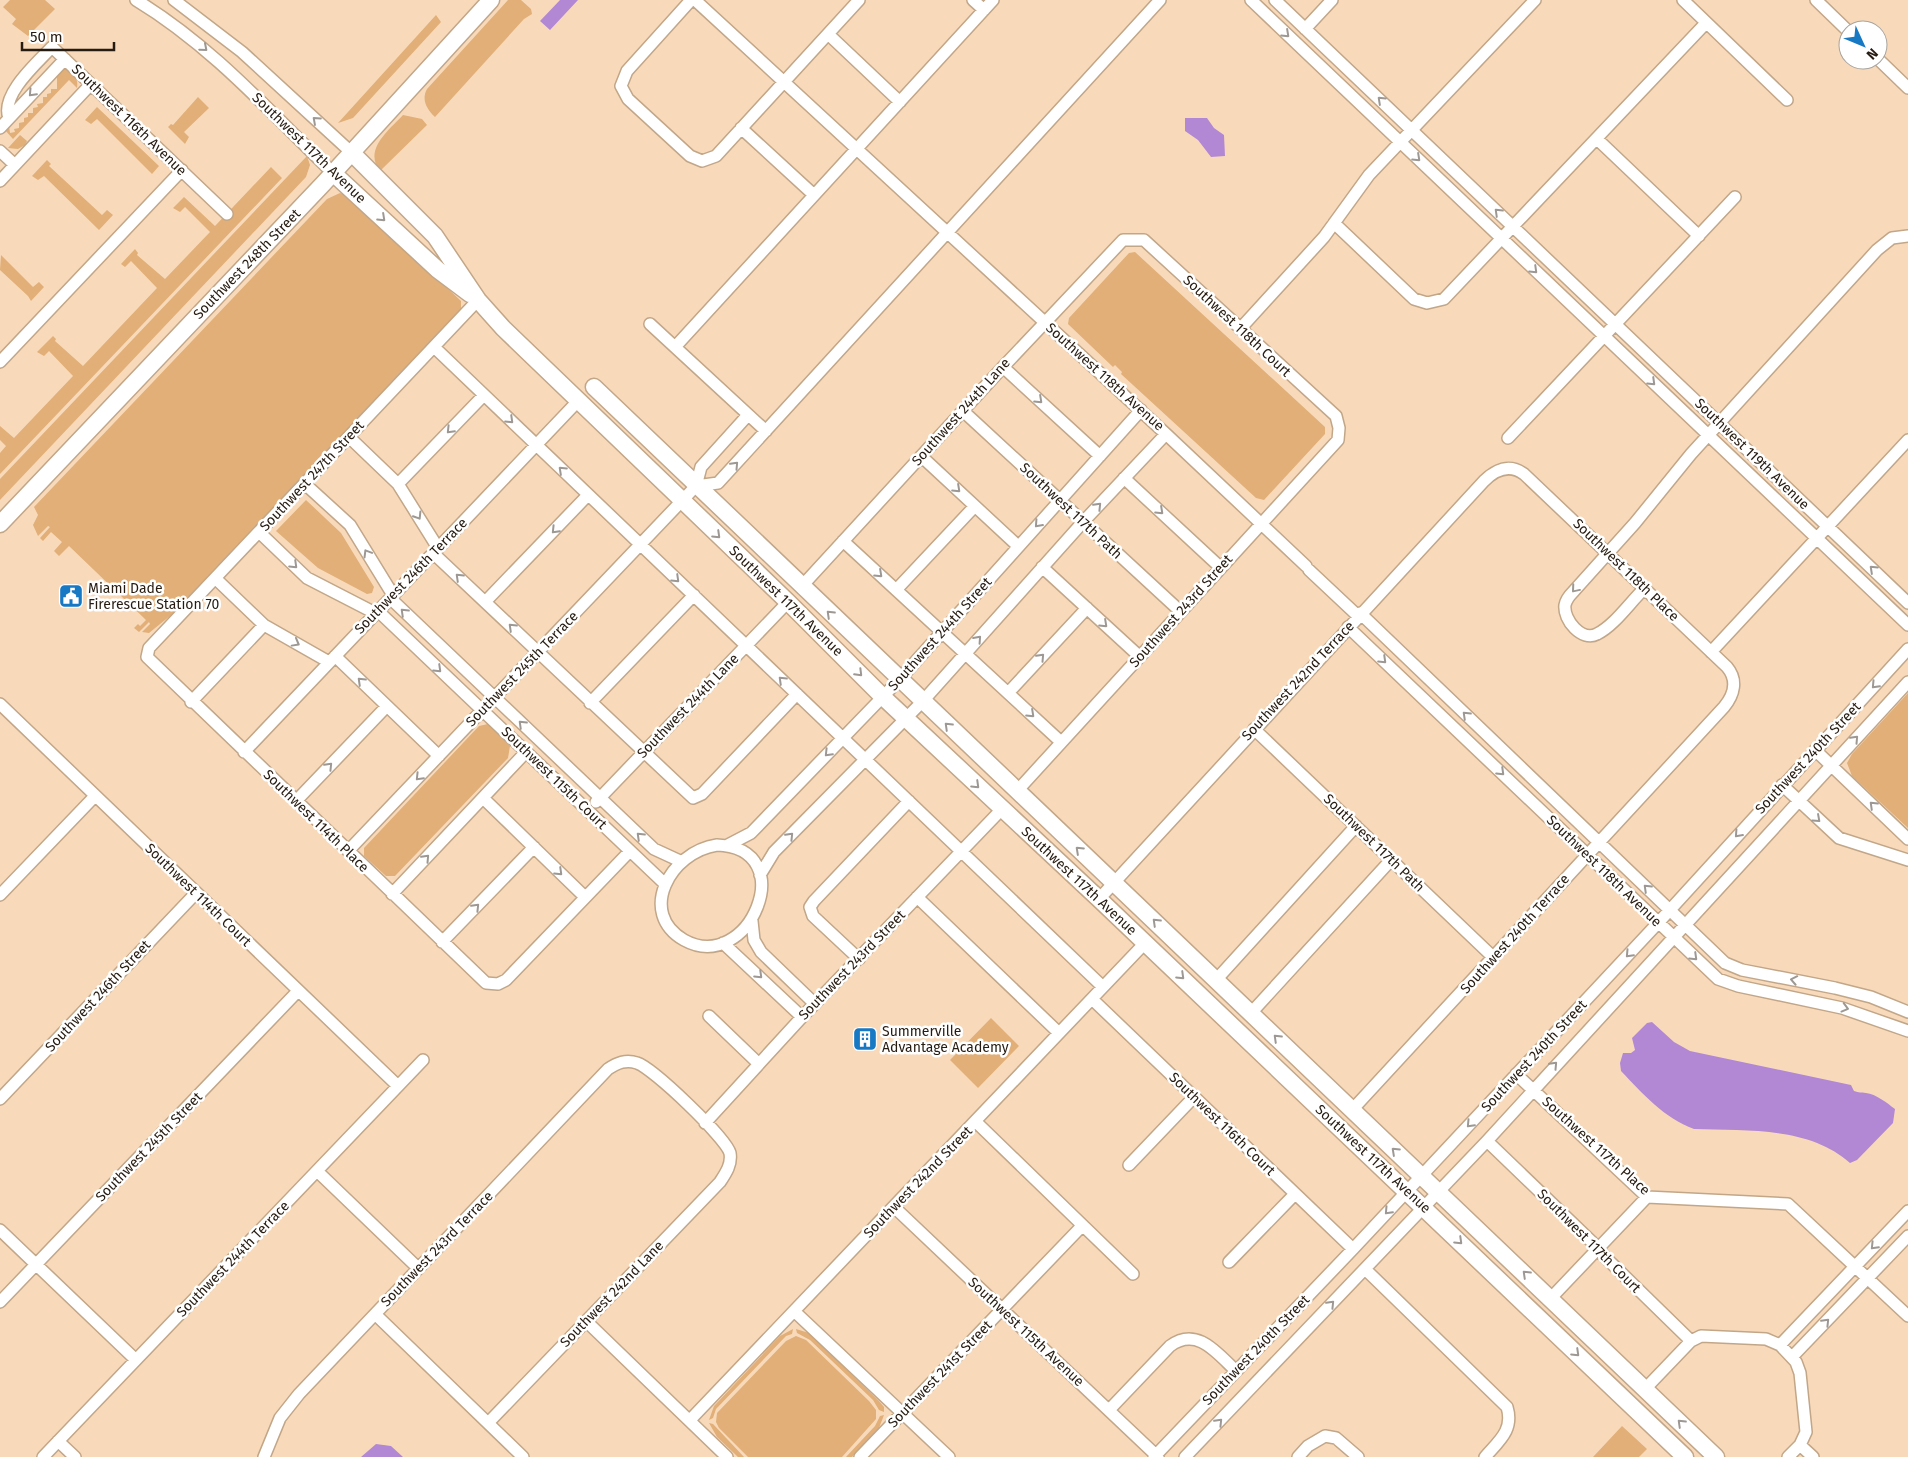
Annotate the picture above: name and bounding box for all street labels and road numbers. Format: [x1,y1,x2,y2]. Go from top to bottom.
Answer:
street label: Southwest 116th Avenue [68,61,190,179]
street label: Southwest 117th Avenue [249,89,369,207]
street label: Southwest 248th Street [190,205,305,323]
street label: Southwest 118th Court [1180,272,1295,381]
street label: Southwest 118th Avenue [1042,319,1168,435]
street label: Southwest 244th Lane [908,355,1014,469]
street label: Southwest 119th Avenue [1691,395,1813,513]
street label: Southwest 247th Street [256,416,368,535]
street label: Southwest 117th Path [1016,459,1126,563]
street label: Southwest 246th Terrace [351,514,471,638]
street label: Southwest 118th Place [1570,515,1682,625]
street label: Southwest 117th Avenue [726,542,846,660]
street label: Southwest 243rd Street [1126,550,1237,671]
street label: Southwest 244th Street [885,573,996,694]
street label: Southwest 245th Terrace [462,608,582,730]
street label: Southwest 242nd Terrace [1238,618,1358,744]
street label: Southwest 244th Lane [634,650,742,762]
street label: Southwest 240th Street [1752,698,1865,818]
street label: Southwest 115th Court [498,723,611,834]
street label: Southwest 114th Place [260,766,372,876]
street label: Southwest 117th Path [1320,791,1428,895]
street label: Southwest 118th Avenue [1543,812,1665,930]
street label: Southwest 117th Avenue [1018,823,1140,939]
street label: Southwest 114th Court [141,840,255,951]
street label: Southwest 240th Terrace [1457,871,1573,997]
street label: Southwest 243rd Street [795,906,909,1023]
street label: Southwest 246th Street [42,936,155,1055]
street label: Southwest 240th Street [1478,996,1591,1116]
street label: Southwest 116th Court [1165,1069,1279,1180]
street label: Southwest 245th Street [92,1088,206,1205]
street label: Southwest 117th Place [1539,1093,1653,1199]
street label: Southwest 117th Avenue [1312,1101,1434,1217]
street label: Southwest 242nd Street [860,1122,977,1242]
street label: Southwest 117th Court [1534,1186,1645,1297]
street label: Southwest 243rd Terrace [377,1188,497,1310]
street label: Southwest 244th Terrace [173,1197,293,1321]
street label: Southwest 242nd Lane [557,1237,667,1351]
street label: Southwest 115th Avenue [964,1274,1088,1390]
street label: Southwest 240th Street [1199,1291,1314,1409]
street label: Southwest 241st Street [884,1316,996,1431]

